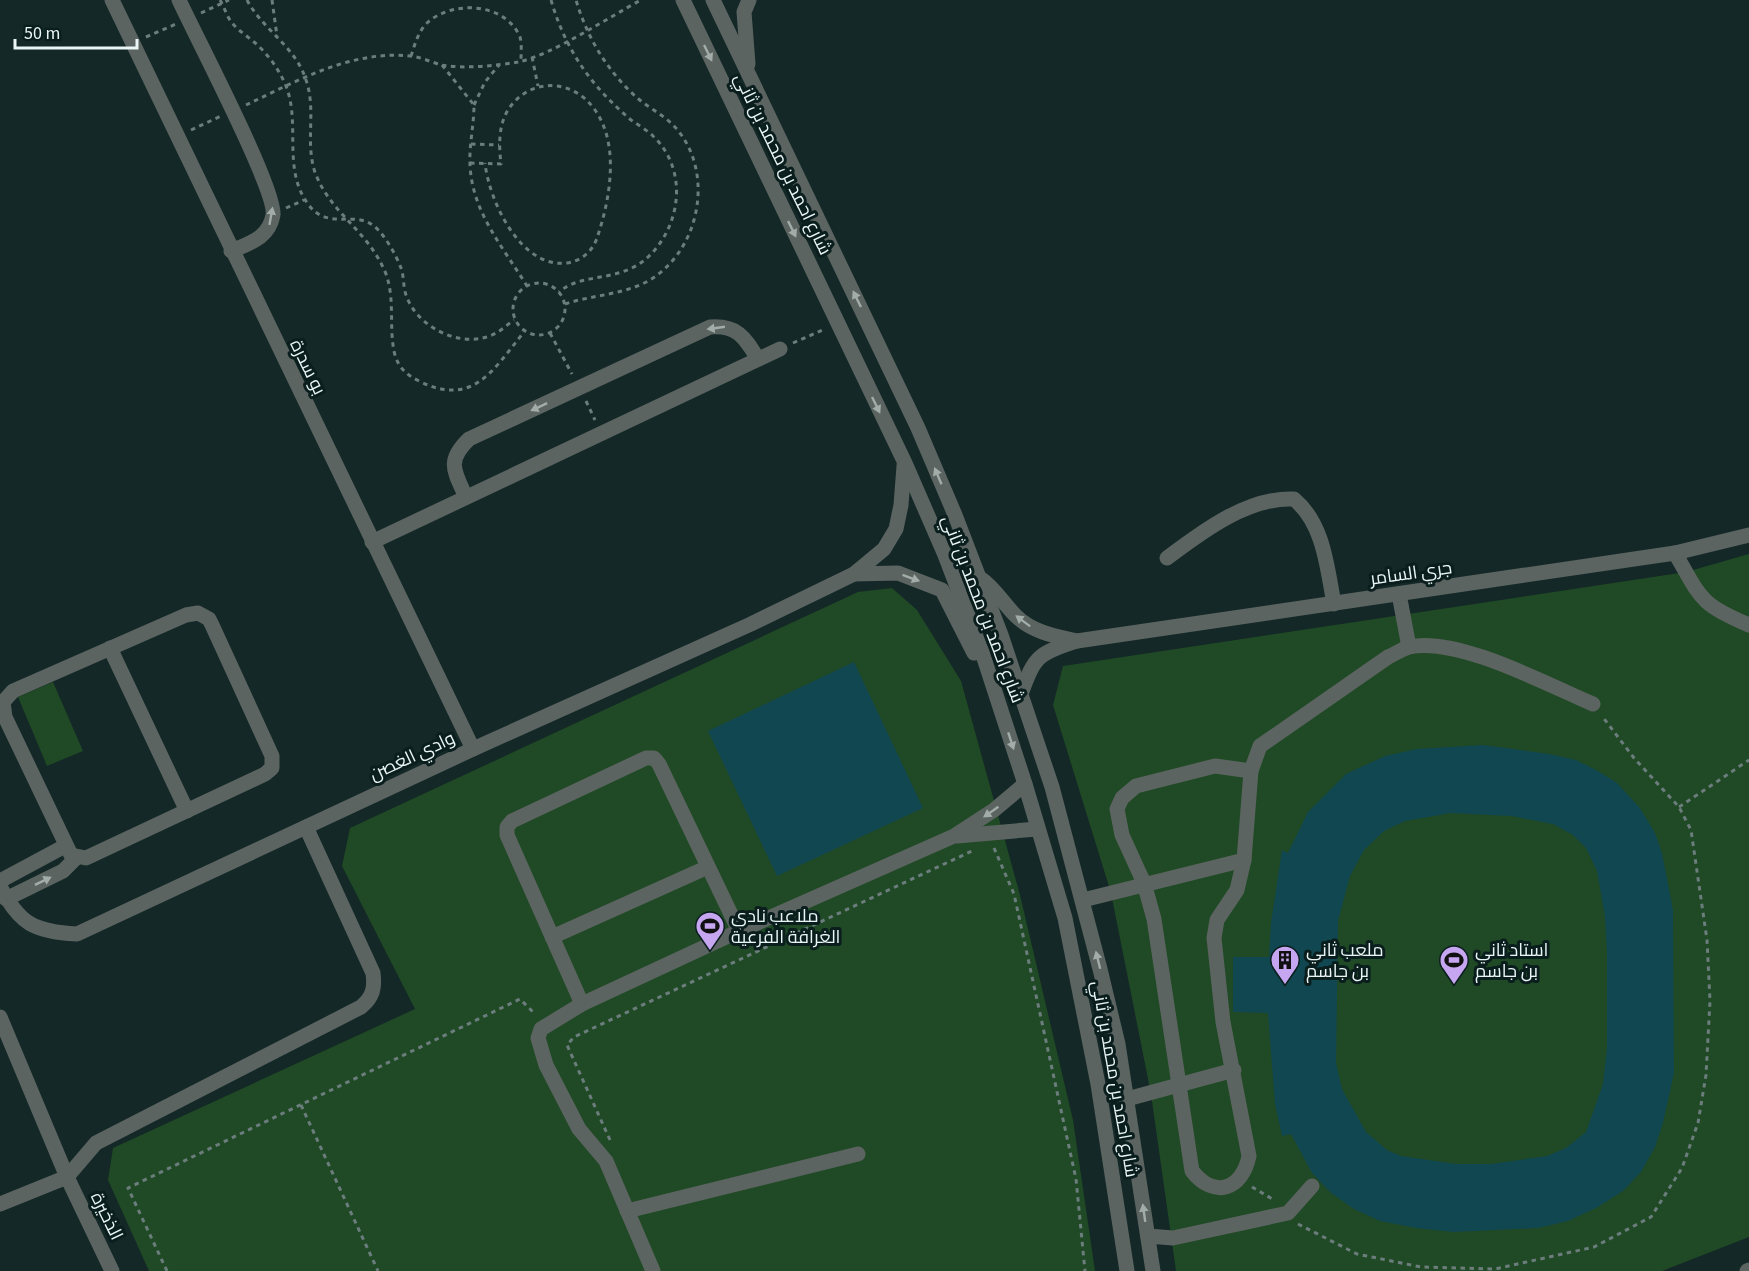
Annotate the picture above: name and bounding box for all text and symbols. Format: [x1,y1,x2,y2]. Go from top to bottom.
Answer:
scale bar [15,12,136,50]
text: 50 m [24,21,60,46]
one-way arrow [704,44,713,61]
street label: شارع احمد بن محمد بن ثاني [727,69,837,260]
one-way arrow [267,206,276,225]
one-way arrow [788,220,797,237]
one-way arrow [852,290,862,307]
one-way arrow [706,323,725,332]
street label: بو سدرة [283,335,332,399]
one-way arrow [872,396,881,413]
one-way arrow [530,403,547,412]
one-way arrow [933,466,943,484]
street label: شارع احمد بن محمد بن ثاني [934,512,1030,707]
street label: جري السامر [1367,555,1454,593]
one-way arrow [903,574,921,584]
one-way arrow [1015,615,1030,627]
street label: وادي الغصن [365,726,459,788]
one-way arrow [1007,732,1017,750]
one-way arrow [983,806,999,818]
one-way arrow [34,876,51,885]
place label: ملاعب نادي الغرافة الفرعية [731,904,840,950]
sports icon: ملاعب نادي الغرافة الفرعية [694,910,726,952]
place label: ملعب ثاني بن جاسم [1306,938,1384,984]
place label: استاد ثاني بن جاسم [1475,938,1548,984]
building icon: ملعب ثاني بن جاسم [1269,944,1301,986]
sports icon: استاد ثاني بن جاسم [1438,944,1470,986]
one-way arrow [1092,950,1102,969]
street label: شارع احمد بن محمد بن ثاني [1084,979,1144,1180]
street label: الذخيرة [84,1188,129,1244]
one-way arrow [1140,1204,1149,1223]

